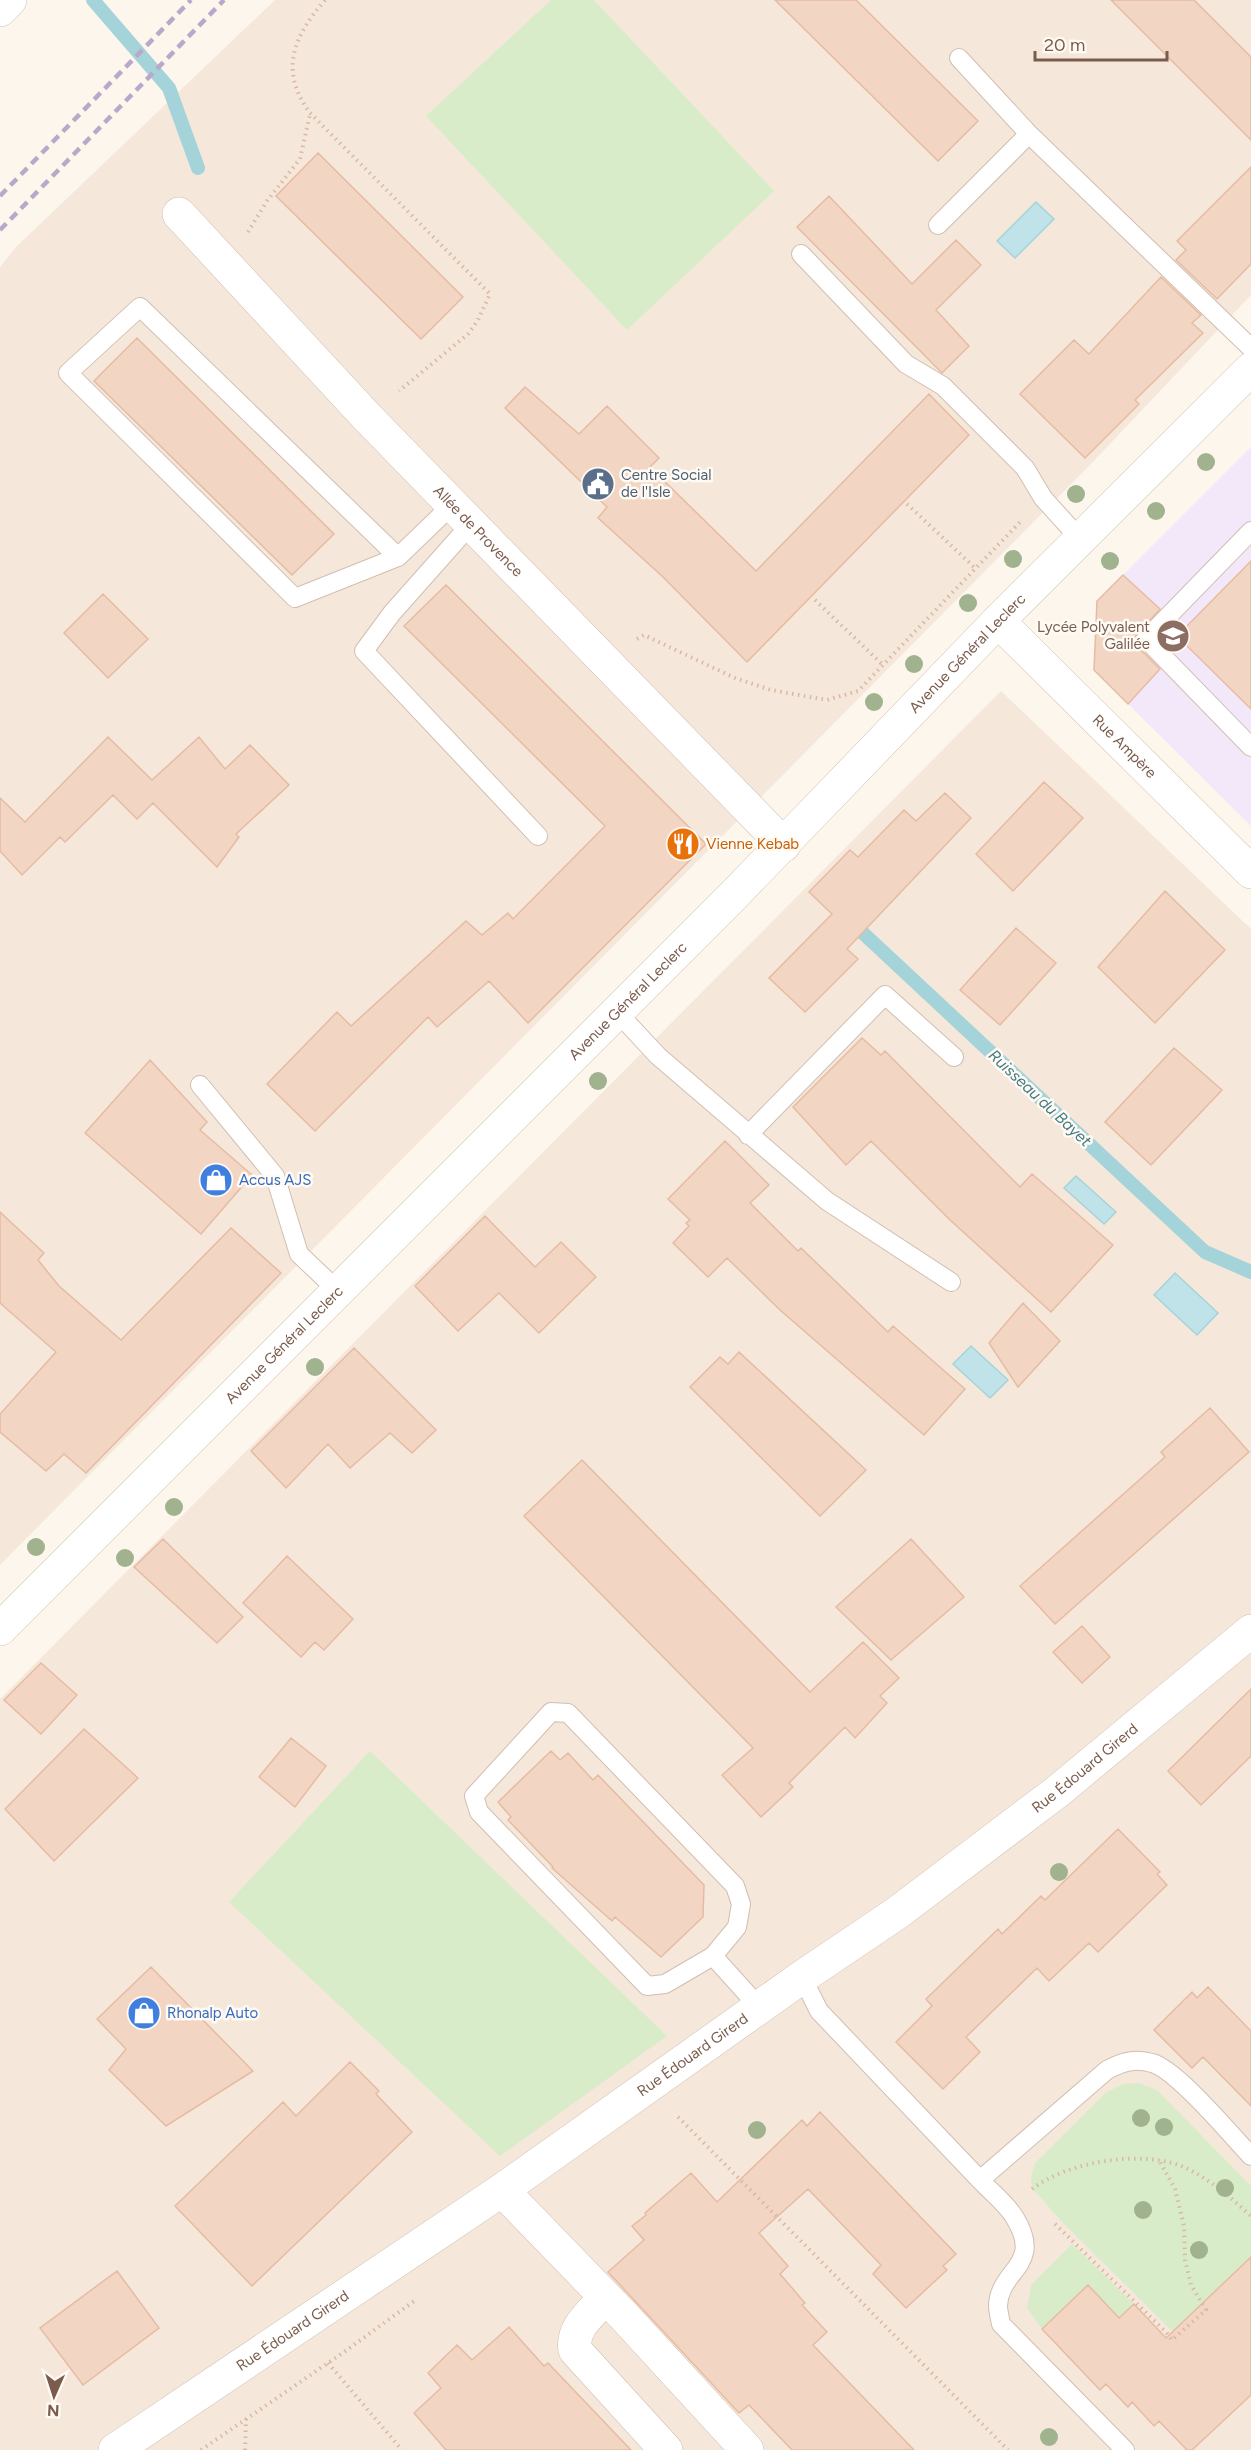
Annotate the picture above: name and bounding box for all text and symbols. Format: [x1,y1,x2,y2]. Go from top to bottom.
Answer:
scale bar [1035,24,1167,62]
text: 20 m [1044,34,1085,56]
public building icon: Centre Social de l'Isle [580,466,616,502]
place label: Centre Social de l'Isle [621,466,711,501]
street label: Allée de Provence [430,482,527,581]
street label: Avenue Général Leclerc [905,590,1029,717]
place label: Lycée Polyvalent Galilée [1037,618,1150,653]
school or university icon: Lycée Polyvalent Galilée [1155,618,1191,654]
street label: Rue Ampère [1089,711,1160,782]
restaurant icon: Vienne Kebab [665,826,701,862]
place label: Vienne Kebab [706,835,799,853]
street label: Avenue Général Leclerc [565,938,691,1064]
water label: Ruisseau du Bayet [985,1046,1096,1151]
shop icon: Accus AJS [198,1162,234,1198]
place label: Accus AJS [239,1171,311,1189]
street label: Avenue Général Leclerc [222,1282,347,1407]
street label: Rue Édouard Girerd [1028,1720,1142,1817]
shop icon: Rhonalp Auto [126,1995,162,2031]
place label: Rhonalp Auto [167,2004,259,2022]
street label: Rue Édouard Girerd [634,2009,752,2100]
street label: Rue Édouard Girerd [233,2286,352,2375]
north arrow [24,2366,84,2426]
text: N [47,2401,60,2420]

